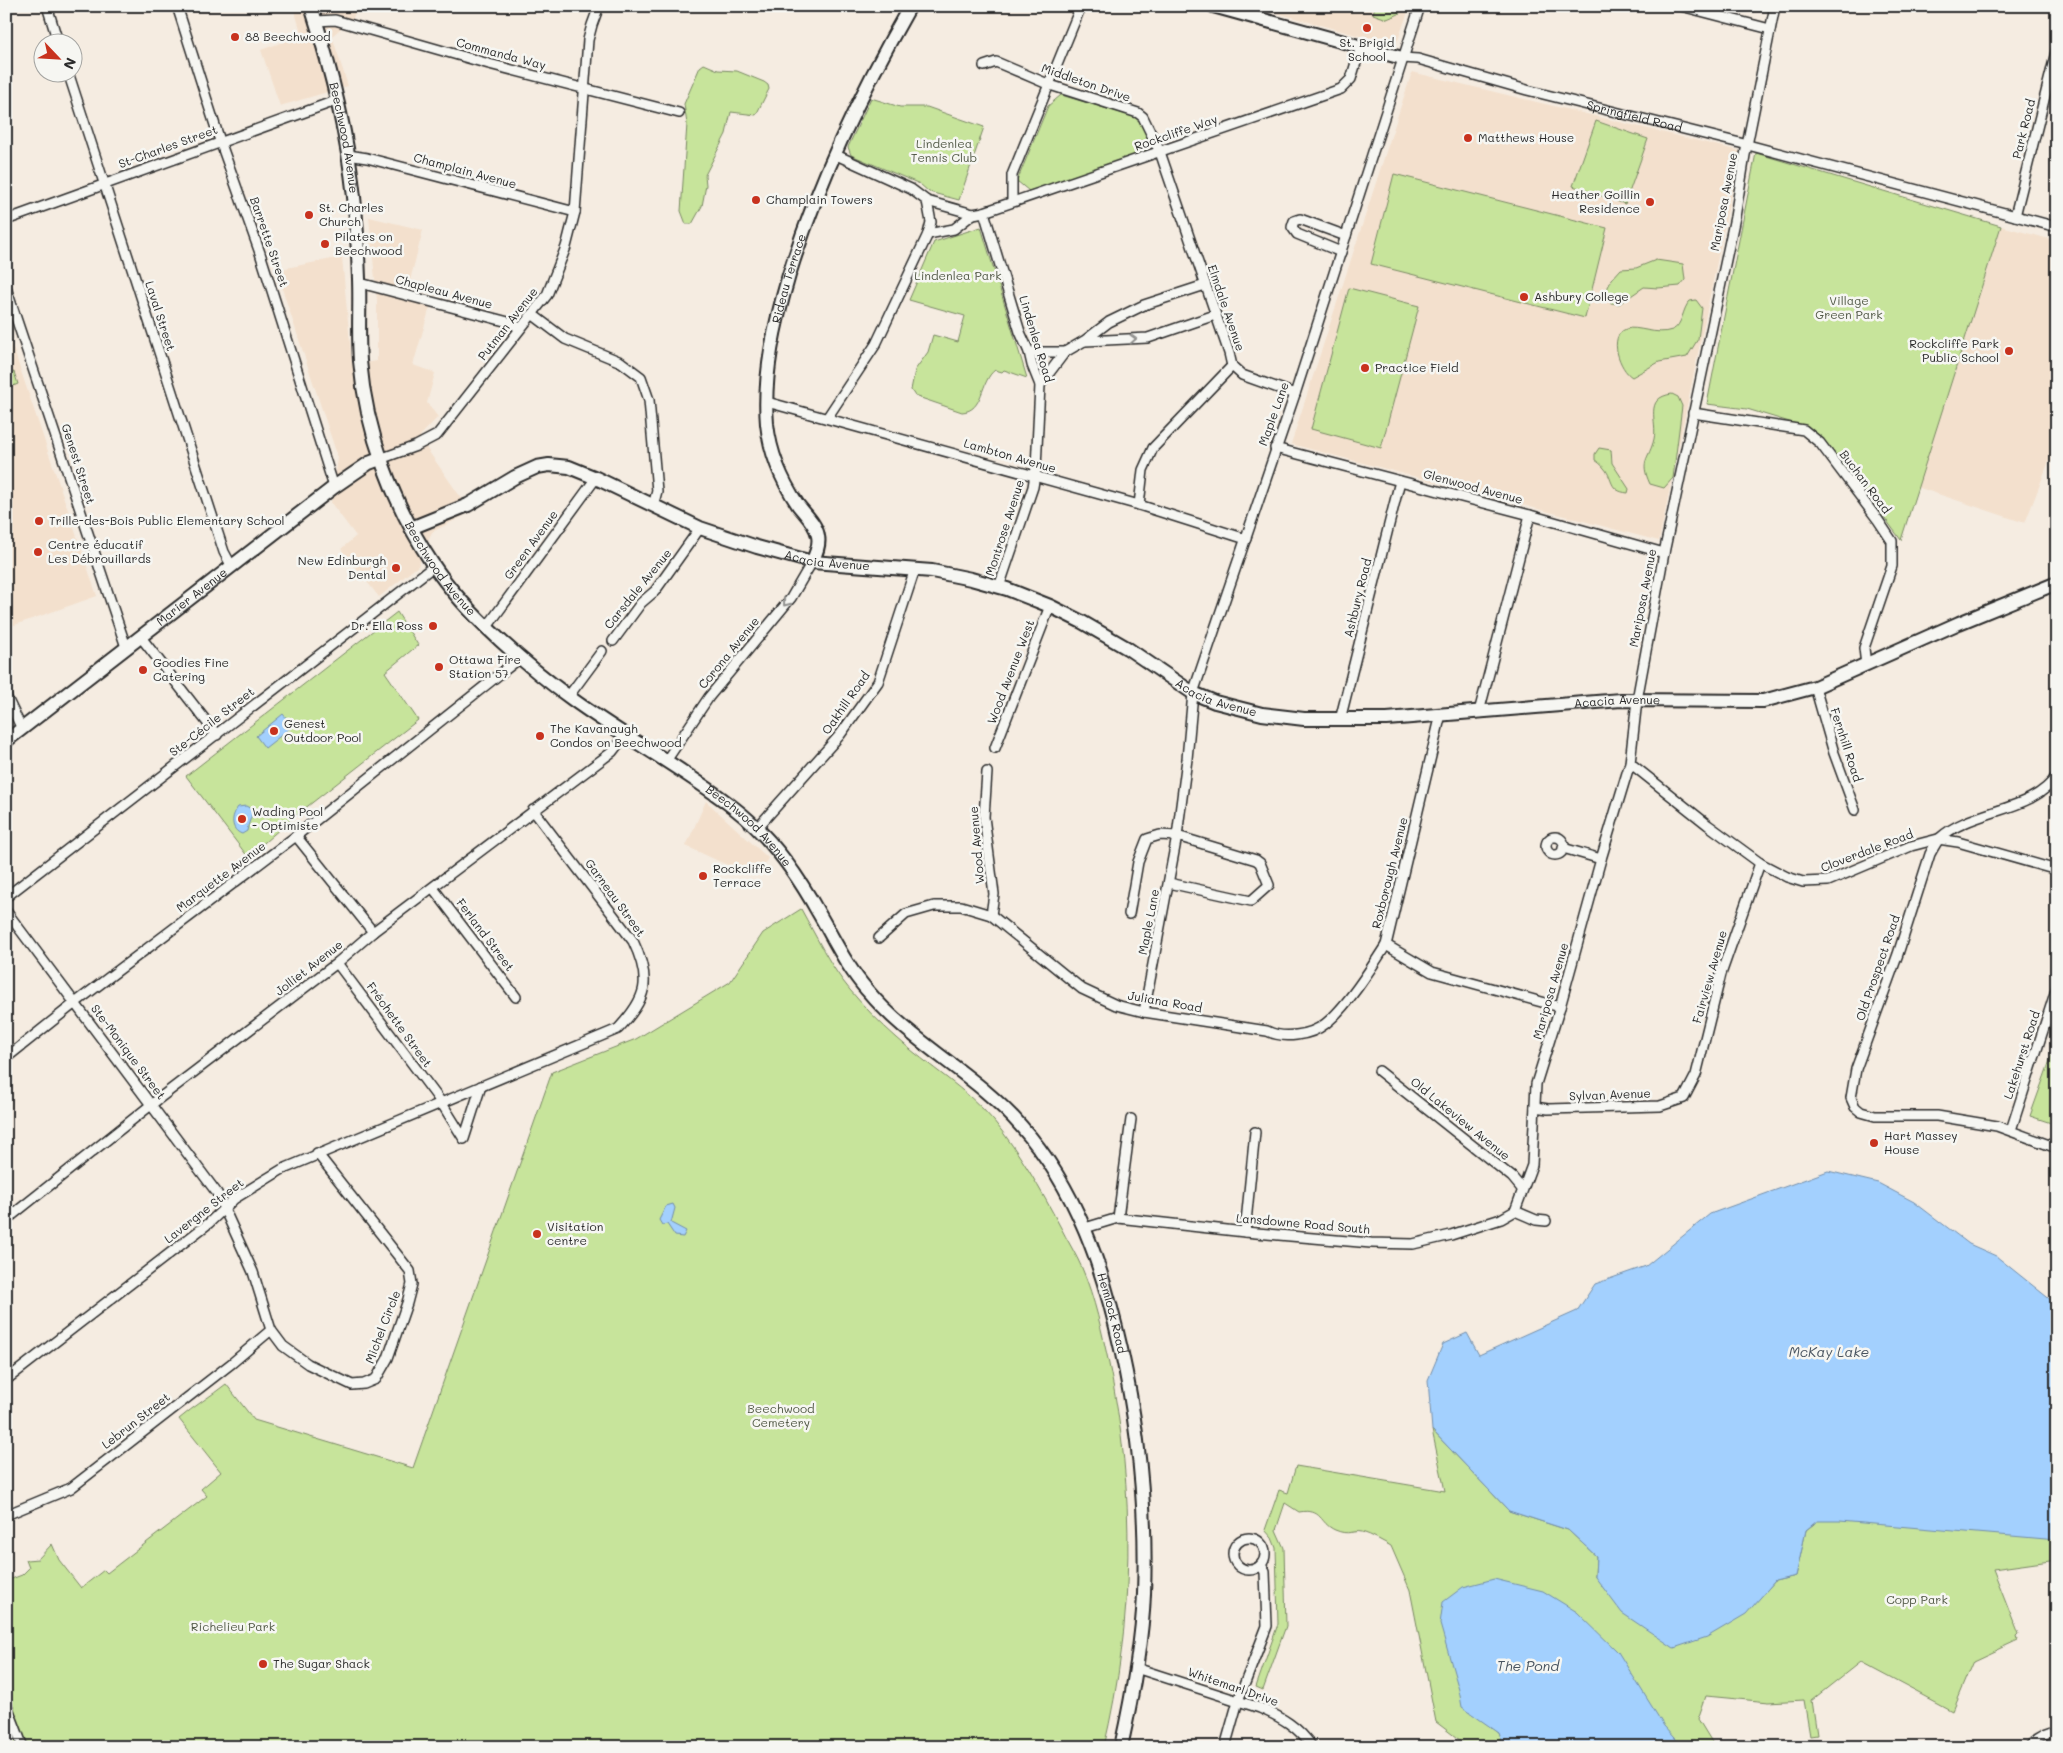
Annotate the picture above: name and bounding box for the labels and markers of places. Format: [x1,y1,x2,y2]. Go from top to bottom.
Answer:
marker: St. Brigid School [1361,22,1373,34]
place label: 88 Beechwood [245,28,331,44]
marker: 88 Beechwood [229,31,241,43]
place label: St. Brigid School [1340,34,1395,64]
place label: Matthews House [1478,129,1574,145]
marker: Matthews House [1462,132,1474,144]
place label: Heather Goillin Residence [1551,186,1640,216]
place label: Champlain Towers [766,191,873,207]
marker: Champlain Towers [750,194,762,206]
marker: Heather Goillin Residence [1644,196,1656,208]
place label: St. Charles Church [319,199,384,229]
marker: St. Charles Church [303,209,315,221]
place label: Pilates on Beechwood [335,228,403,258]
marker: Pilates on Beechwood [319,238,331,250]
place label: Ashbury College [1534,288,1629,304]
marker: Ashbury College [1518,291,1530,303]
place label: Rockcliffe Park Public School [1909,335,1999,365]
marker: Rockcliffe Park Public School [2003,345,2015,357]
place label: Practice Field [1375,359,1459,375]
marker: Practice Field [1359,362,1371,374]
place label: Trille-des-Bois Public Elementary School [49,512,285,528]
marker: Trille-des-Bois Public Elementary School [33,515,45,527]
place label: Centre éducatif Les Débrouillards [48,536,151,566]
marker: Centre éducatif Les Débrouillards [32,546,44,558]
place label: New Edinburgh Dental [298,552,386,582]
marker: New Edinburgh Dental [390,562,402,574]
place label: Dr. Ella Ross [351,617,423,633]
marker: Dr. Ella Ross [427,620,439,632]
place label: Ottawa Fire Station 57 [449,651,521,681]
place label: Goodies Fine Catering [153,654,229,684]
marker: Ottawa Fire Station 57 [433,661,445,673]
marker: Goodies Fine Catering [137,664,149,676]
place label: Genest Outdoor Pool [284,715,362,745]
place label: The Kavanaugh Condos on Beechwood [550,720,682,750]
marker: Genest Outdoor Pool [268,725,280,737]
marker: The Kavanaugh Condos on Beechwood [534,730,546,742]
place label: Wading Pool - Optimiste [252,803,323,833]
marker: Wading Pool - Optimiste [236,813,248,825]
place label: Rockcliffe Terrace [713,860,772,890]
marker: Rockcliffe Terrace [697,870,709,882]
place label: Hart Massey House [1884,1127,1958,1157]
marker: Hart Massey House [1868,1137,1880,1149]
place label: Visitation centre [547,1218,603,1248]
marker: Visitation centre [531,1228,543,1240]
place label: The Sugar Shack [273,1655,370,1671]
marker: The Sugar Shack [257,1658,269,1670]

